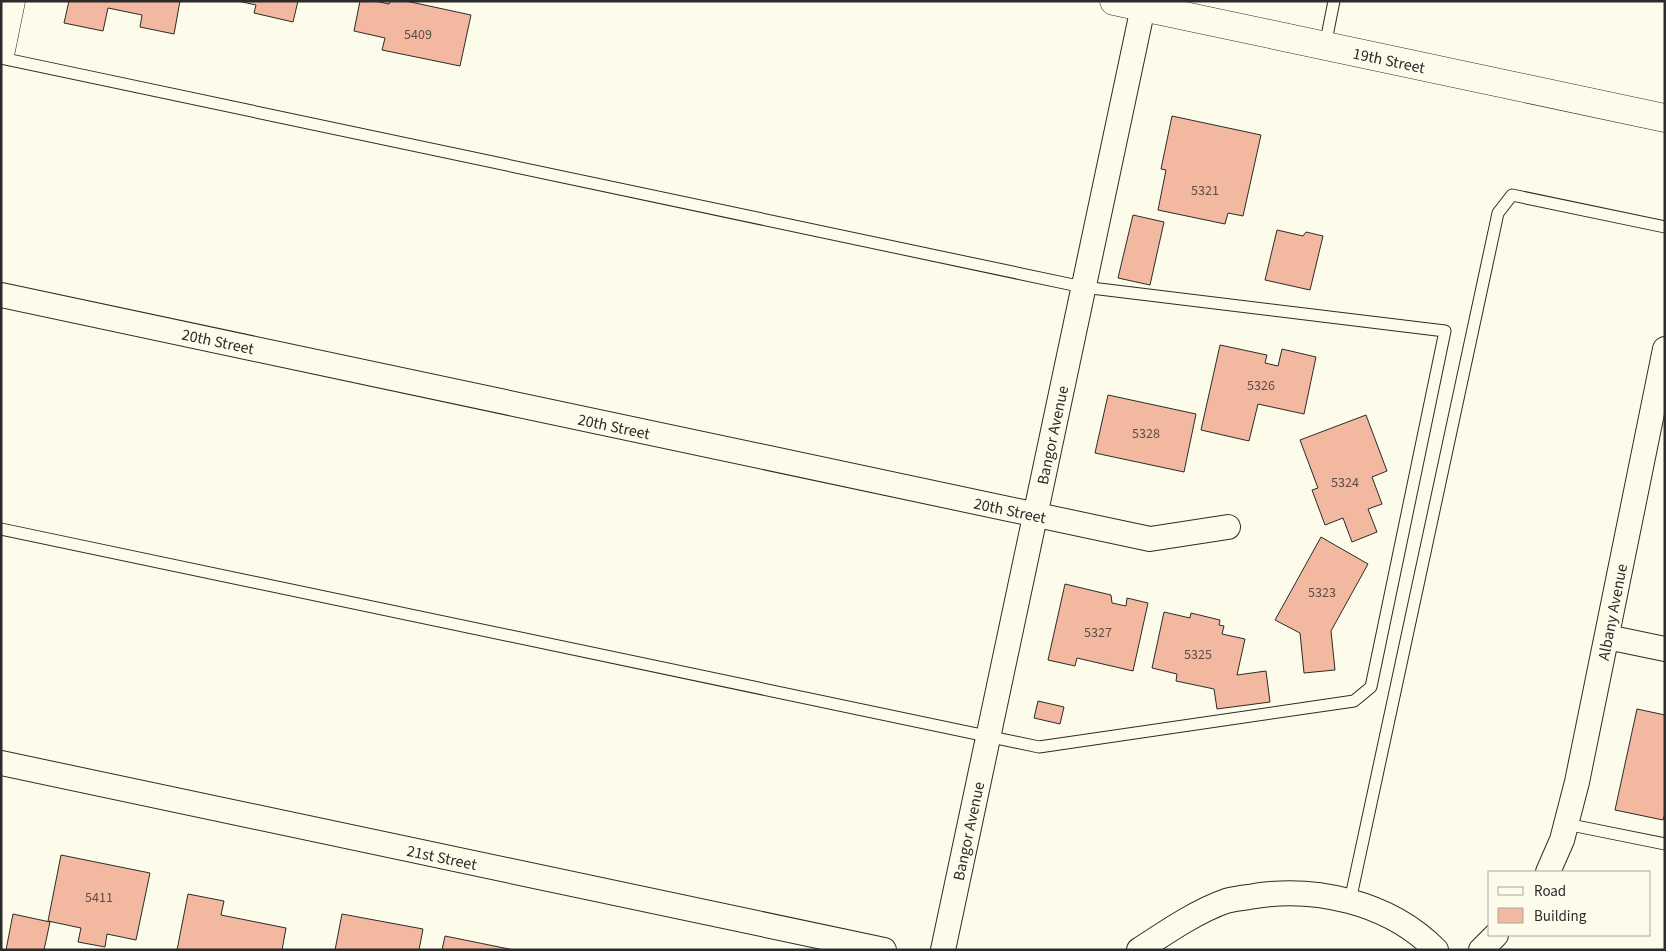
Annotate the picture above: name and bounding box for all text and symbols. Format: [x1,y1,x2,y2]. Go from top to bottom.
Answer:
house number: 5409 [404,25,432,45]
street label: 19th Street [1351,43,1428,79]
house number: 5321 [1191,181,1219,201]
street label: 20th Street [180,324,257,360]
house number: 5326 [1247,376,1275,396]
street label: Bangor Avenue [1032,384,1074,487]
street label: 20th Street [576,409,653,445]
house number: 5328 [1132,424,1160,444]
house number: 5324 [1331,473,1359,493]
street label: 20th Street [972,493,1049,529]
street label: Albany Avenue [1593,562,1633,662]
house number: 5323 [1308,583,1336,603]
house number: 5327 [1084,623,1112,643]
house number: 5325 [1184,645,1212,665]
street label: Bangor Avenue [948,780,990,883]
street label: 21st Street [405,840,479,876]
legend [1488,871,1651,936]
text: Road [1534,881,1566,902]
house number: 5411 [85,888,113,908]
text: Building [1534,906,1587,927]

